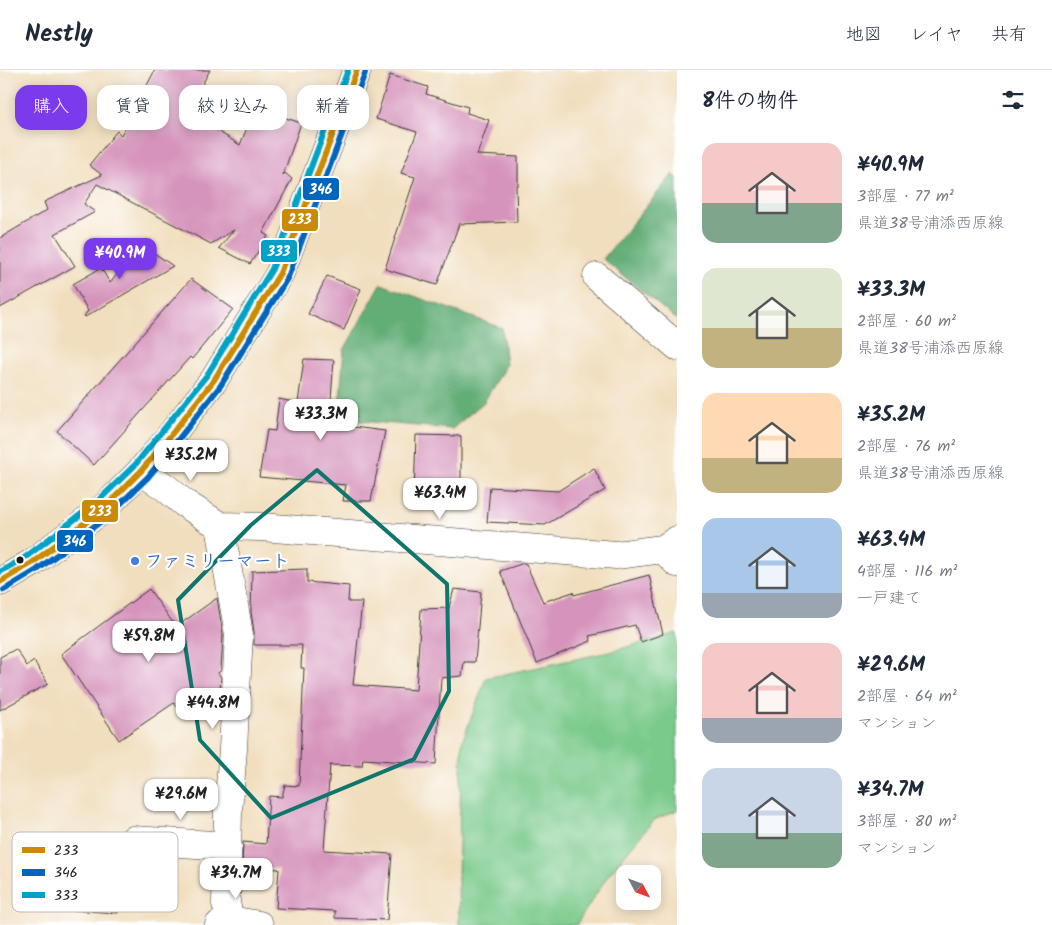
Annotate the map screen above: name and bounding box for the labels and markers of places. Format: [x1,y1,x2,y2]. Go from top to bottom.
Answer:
pin: ¥40.9M [79,238,161,280]
pin: ¥33.3M [280,398,362,441]
pin: ¥35.2M [150,440,232,482]
pin: ¥63.4M [399,478,481,520]
place label: ファミリーマート [145,548,290,577]
unlabelled marker [15,555,25,565]
marker: ファミリーマート [129,555,141,567]
pin: ¥59.8M [108,620,190,663]
pin: ¥44.8M [172,688,254,730]
pin: ¥29.6M [140,778,222,821]
pin: ¥34.7M [195,858,277,900]

